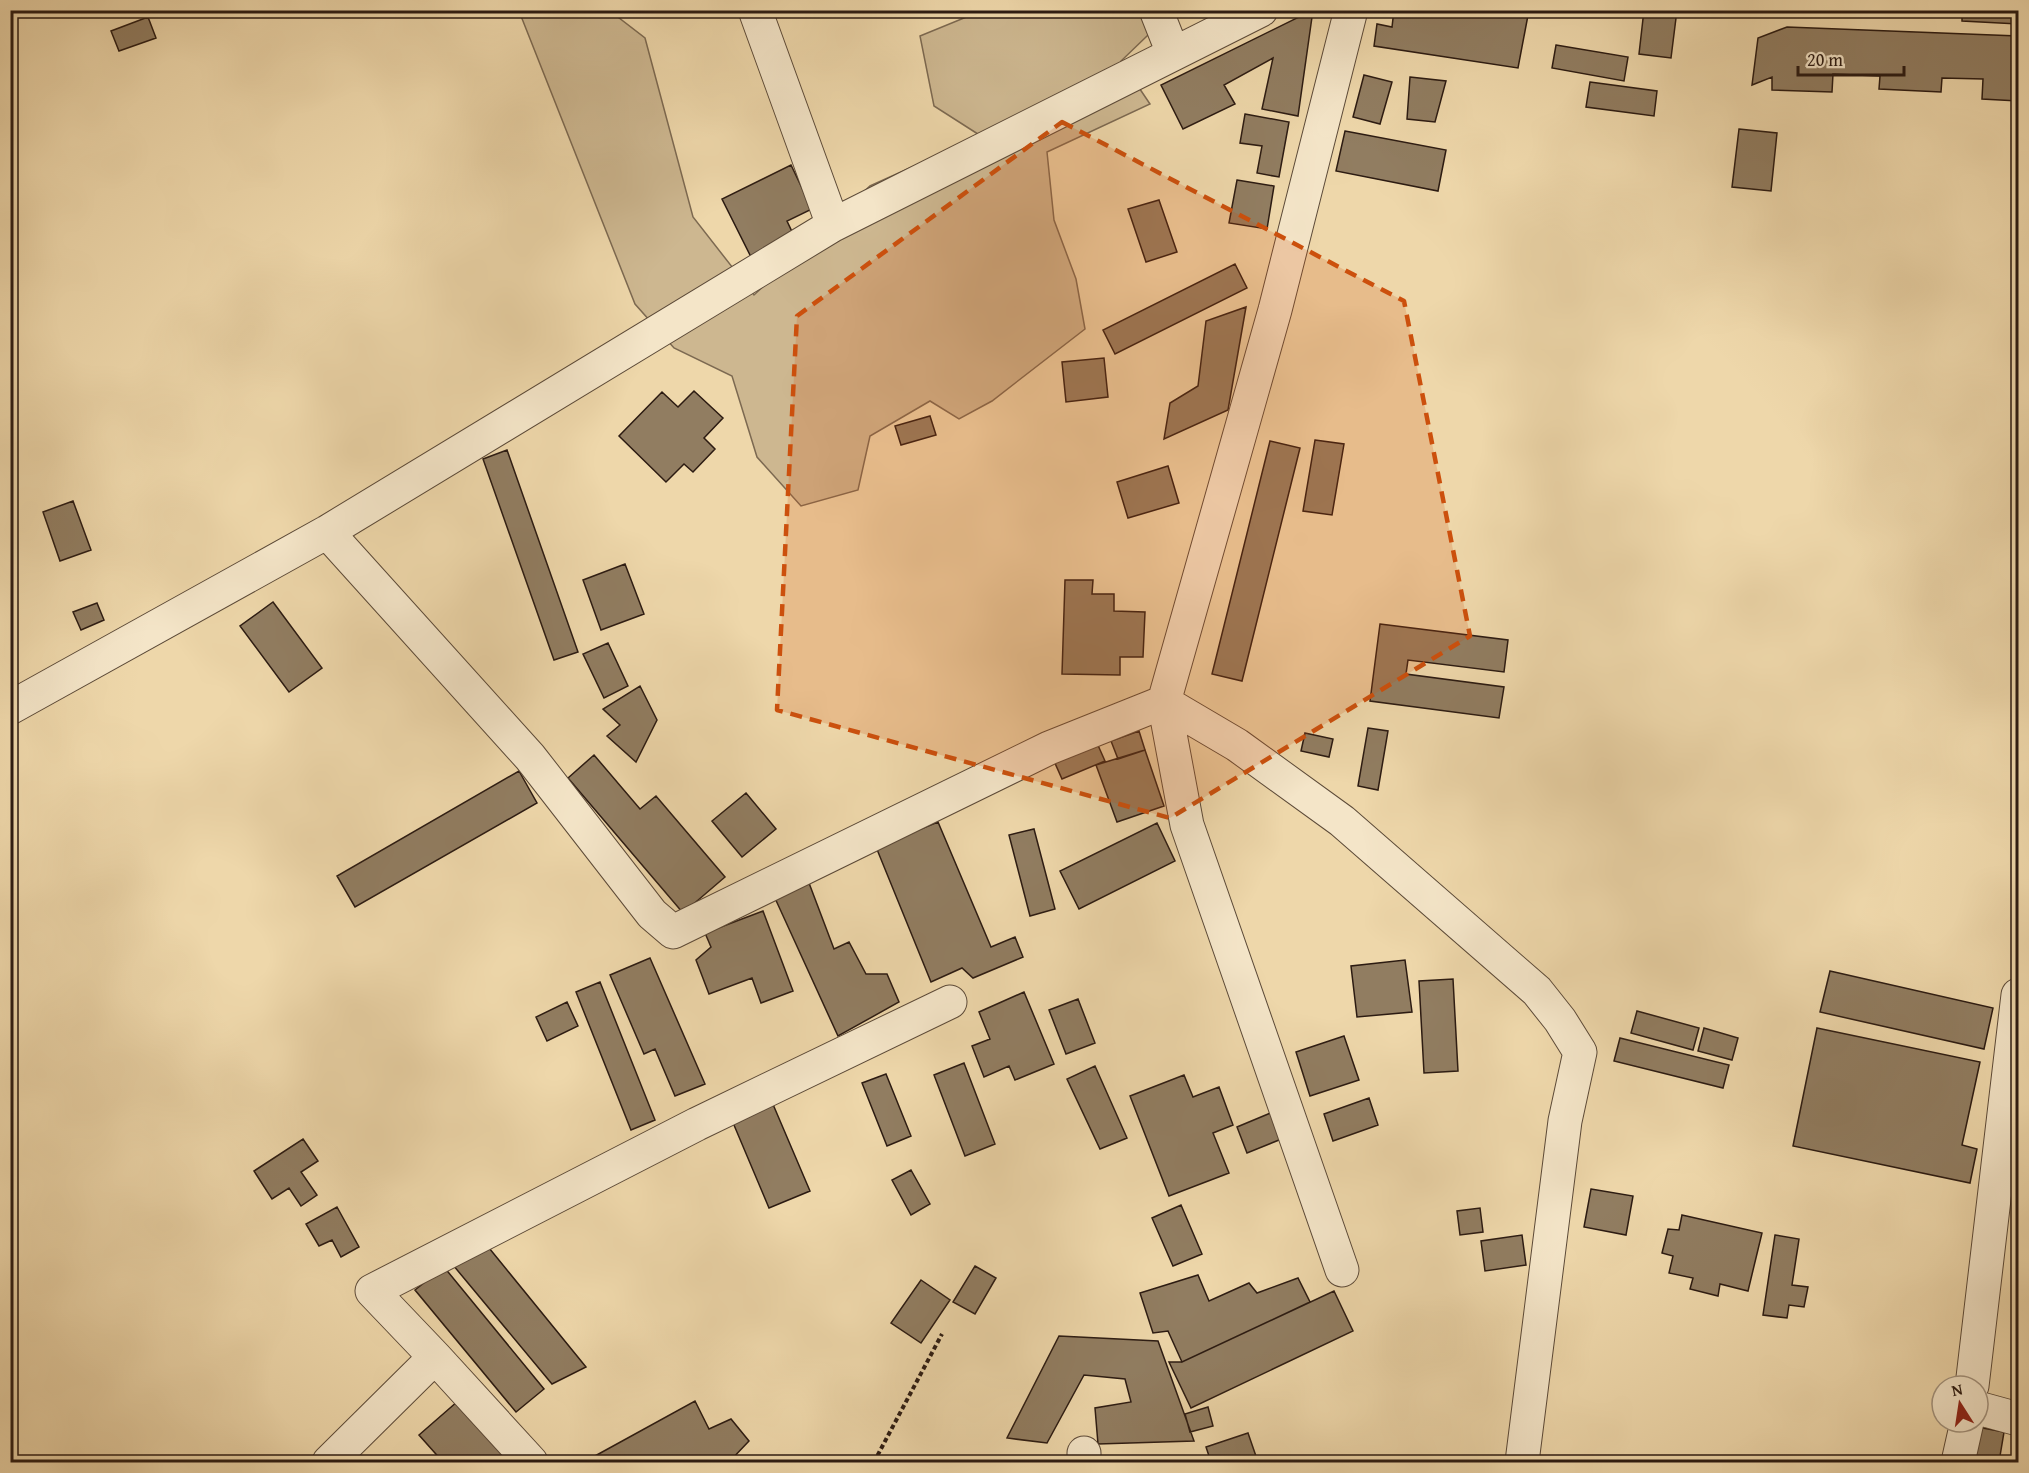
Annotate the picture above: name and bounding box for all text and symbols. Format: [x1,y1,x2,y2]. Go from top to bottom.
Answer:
scale bar [1798,39,1904,77]
text: 20 m [1807,46,1843,73]
north arrow [1930,1374,1990,1434]
text: N [1949,1376,1965,1402]

